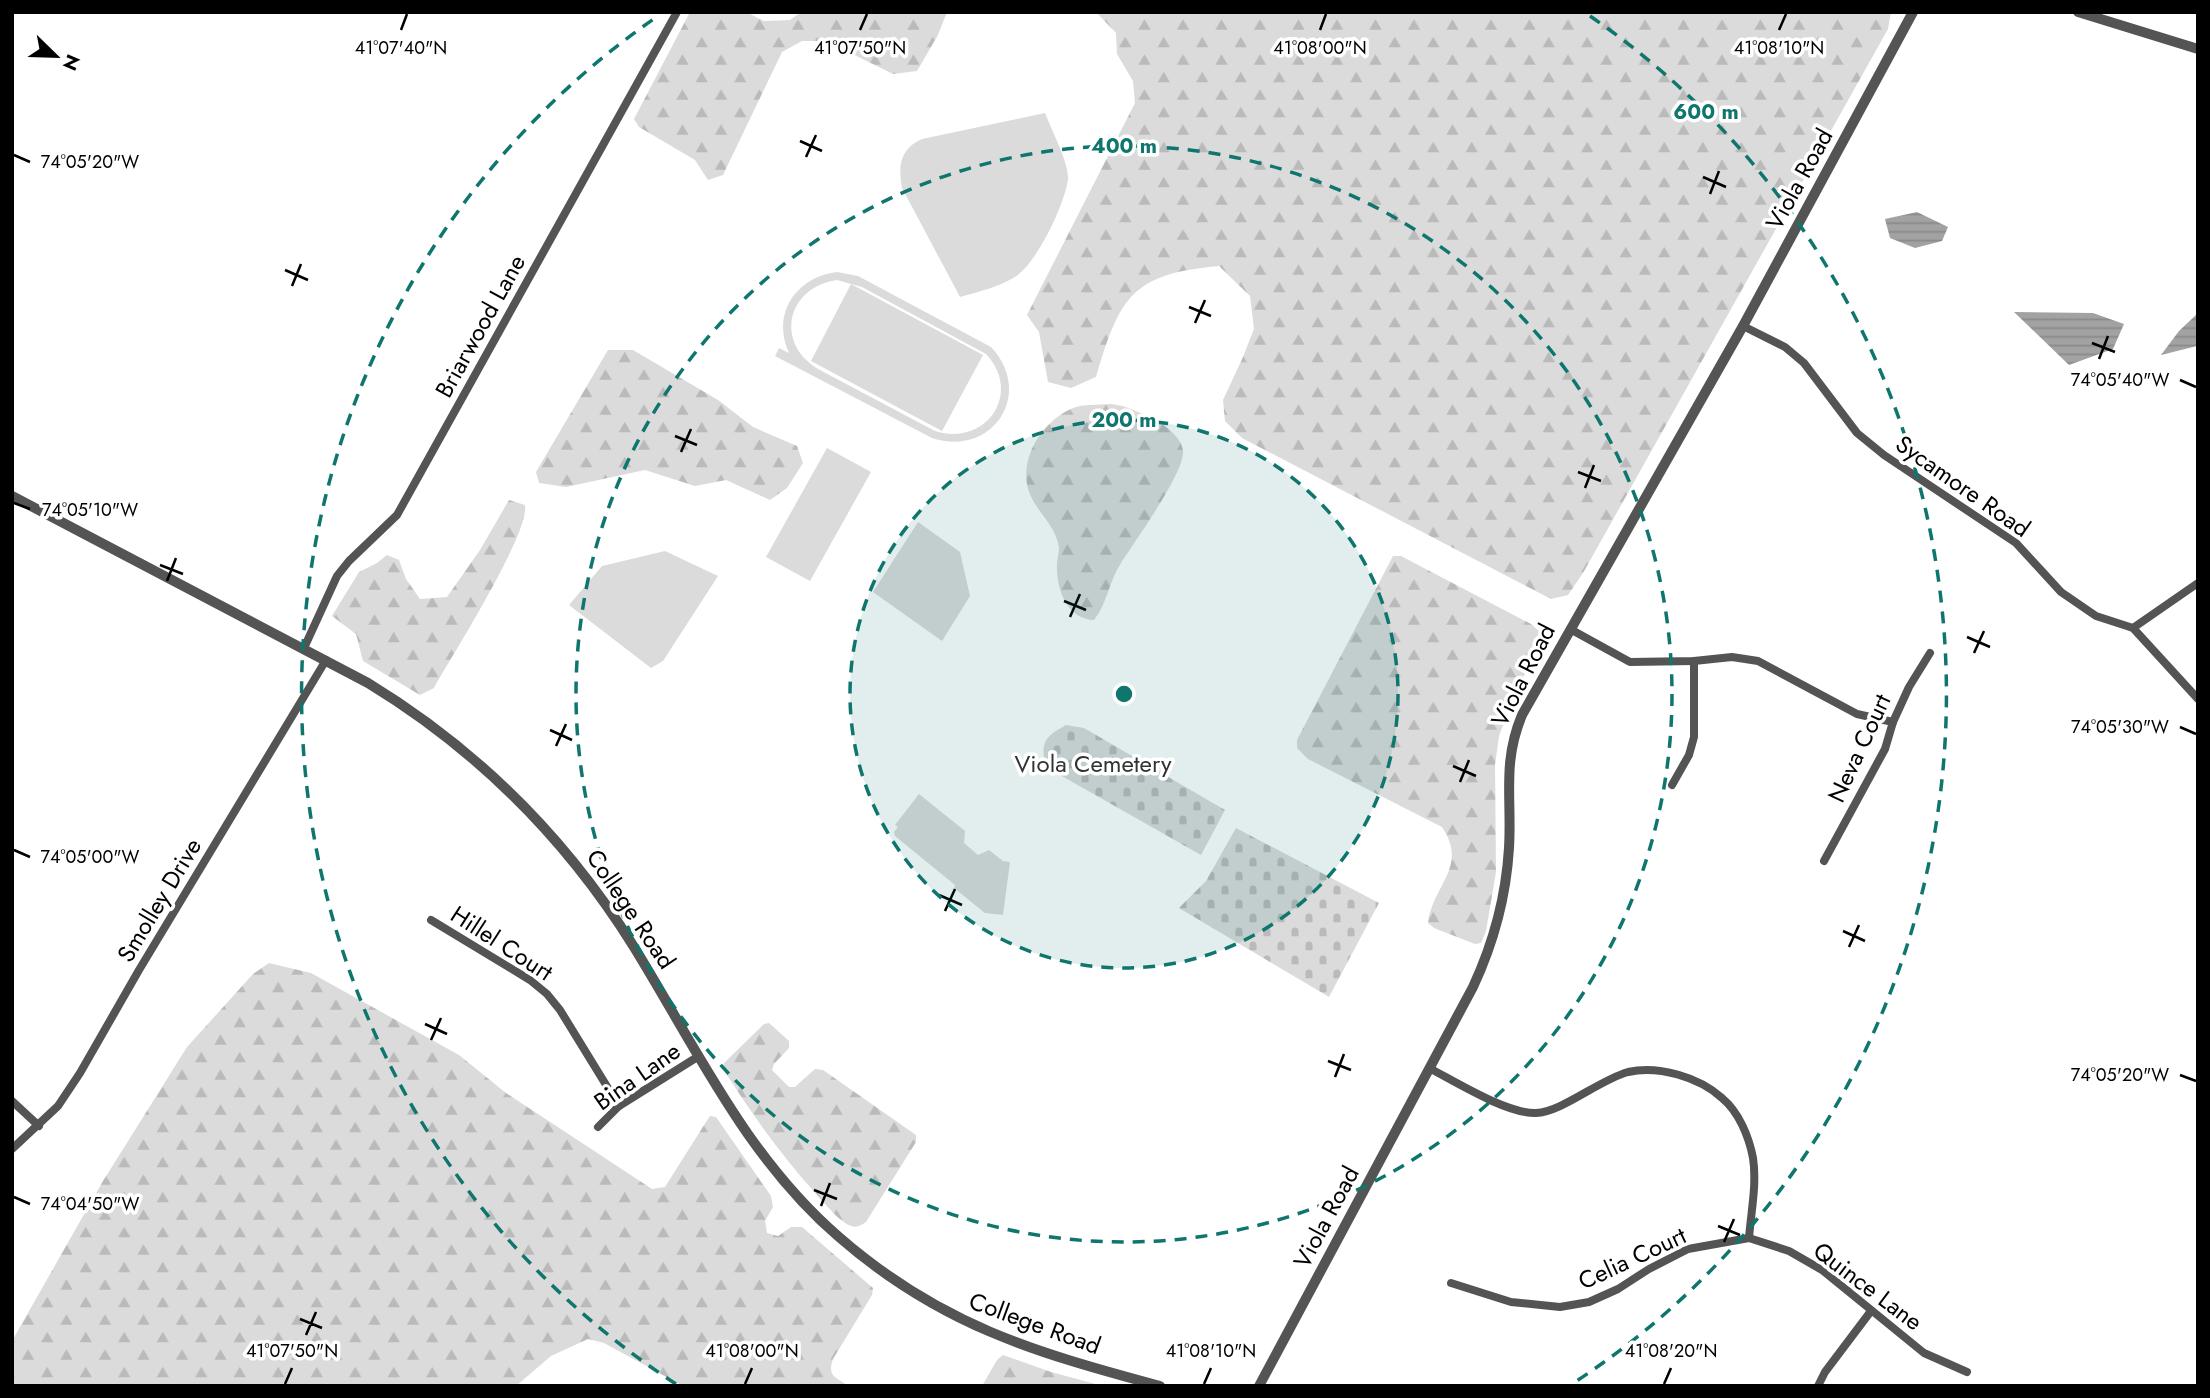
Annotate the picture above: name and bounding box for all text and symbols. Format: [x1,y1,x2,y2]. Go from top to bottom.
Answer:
north arrow [21,21,91,91]
text: 41°07'40"N [355,35,447,61]
text: 41°07'50"N [814,35,906,61]
text: 41°08'00"N [1273,35,1367,61]
text: 41°08'10"N [1734,35,1824,61]
text: N [56,50,87,75]
text: 600 m [1673,97,1739,127]
street label: Viola Road [1757,122,1841,236]
text: 400 m [1091,131,1157,161]
text: 74°05'20"W [41,149,139,175]
street label: Briarwood Lane [426,248,534,404]
text: 74°05'40"W [2071,367,2169,393]
text: 200 m [1091,405,1157,435]
street label: Sycamore Road [1888,427,2038,545]
text: 74°05'10"W [42,497,138,523]
street label: Viola Road [1482,618,1564,732]
centre of rings [1112,682,1136,706]
street label: Neva Court [1819,688,1899,808]
text: 74°05'30"W [2071,714,2169,740]
park label: Viola Cemetery [1015,746,1172,781]
street label: Smolley Drive [108,831,210,969]
street label: College Road [578,842,684,976]
text: 74°05'00"W [41,844,140,870]
street label: Hillel Court [444,897,560,989]
street label: Bina Lane [587,1033,687,1119]
text: 74°05'20"W [2071,1062,2169,1088]
street label: Viola Road [1284,1160,1368,1274]
text: 74°04'50"W [41,1191,139,1217]
street label: Celia Court [1572,1218,1692,1298]
street label: Quince Lane [1806,1233,1930,1339]
street label: College Road [964,1283,1106,1363]
text: 41°07'50"N [246,1338,338,1364]
text: 41°08'00"N [705,1338,799,1364]
text: 41°08'10"N [1166,1338,1256,1364]
text: 41°08'20"N [1625,1338,1717,1364]

